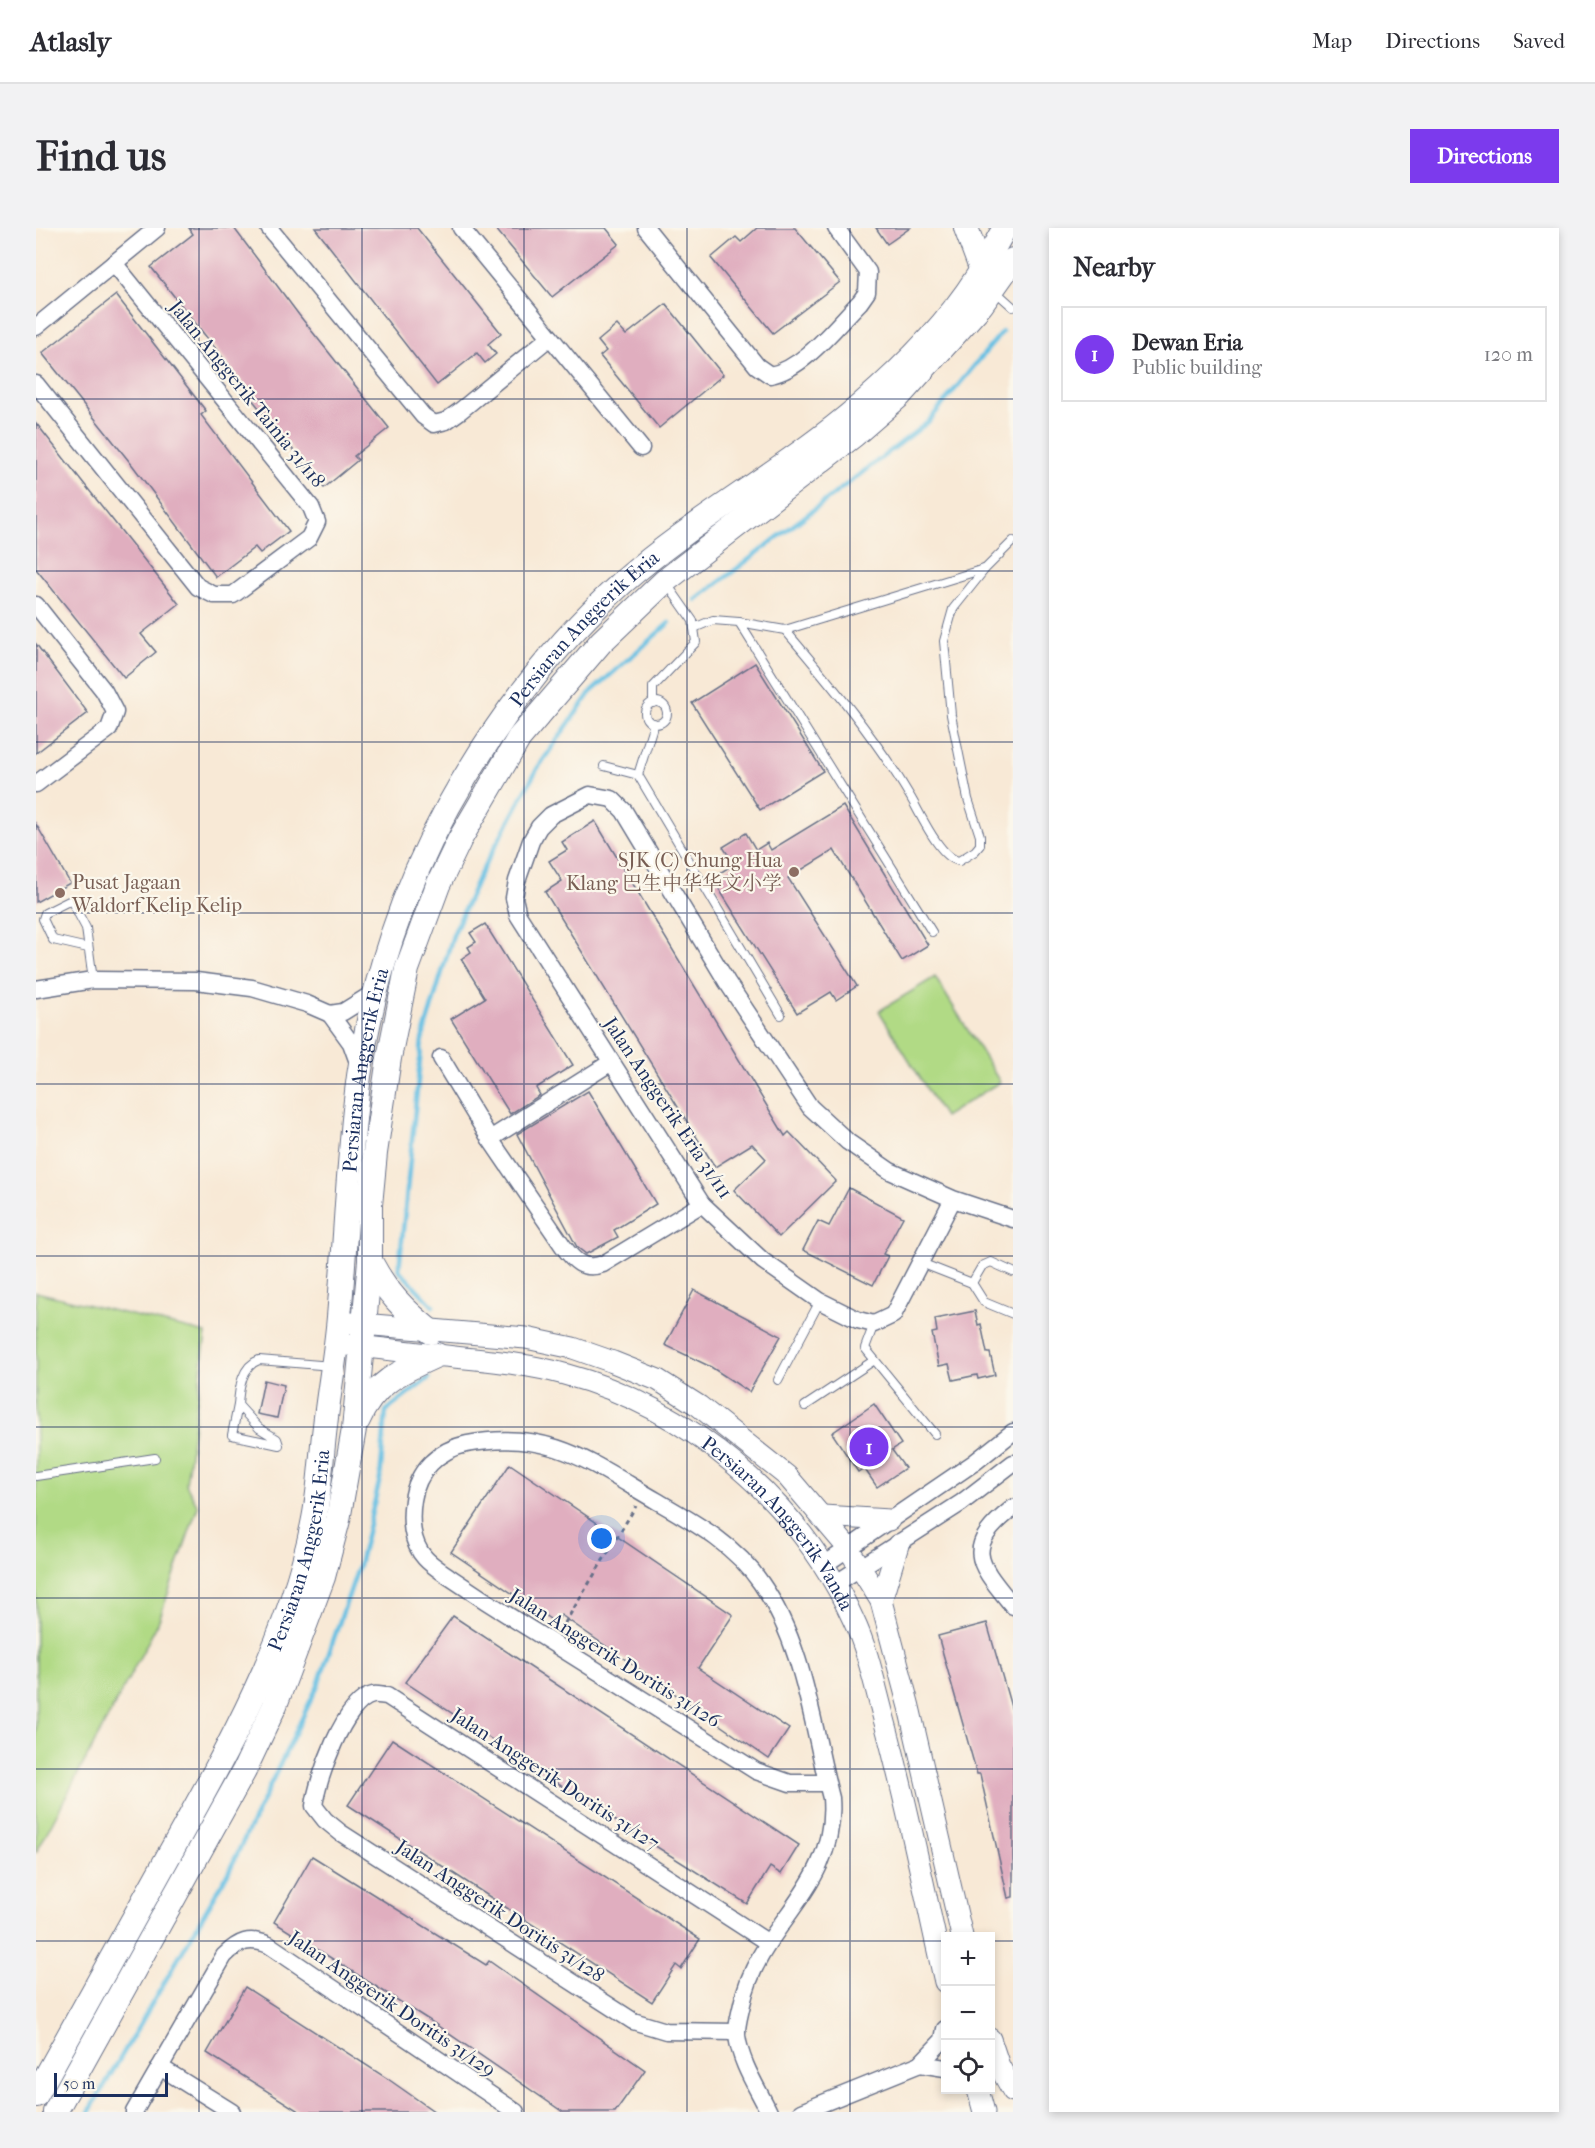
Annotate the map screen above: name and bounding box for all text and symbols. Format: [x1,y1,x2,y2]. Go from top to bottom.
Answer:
text: Atlasly [30,25,111,58]
text: Map [1312,29,1352,53]
text: Directions [1385,29,1480,53]
text: Saved [1513,29,1565,53]
button: Directions [1410,129,1559,183]
text: Find us [36,132,166,181]
text: Nearby [1073,252,1155,283]
street label: Jalan Anggerik Tainia 31/118 [163,294,330,492]
text: Dewan Eria [1132,330,1243,356]
text: 1 [1091,343,1098,366]
text: 120 m [1484,343,1533,366]
text: Public building [1132,356,1262,379]
street label: Persiaran Anggerik Eria [504,545,664,711]
place label: SJK (C) Chung Hua Klang 巴生中华华文小学 [566,849,783,895]
marker: SJK (C) Chung Hua Klang 巴生中华华文小学 [787,865,801,879]
place label: Pusat Jagaan Waldorf Kelip Kelip [71,871,242,917]
marker: Pusat Jagaan Waldorf Kelip Kelip [53,886,67,900]
street label: Persiaran Anggerik Eria [338,964,393,1173]
street label: Jalan Anggerik Eria 31/111 [598,1011,737,1203]
pin: 1 [850,1424,888,1470]
street label: Persiaran Anggerik Vanda [697,1431,859,1615]
street label: Persiaran Anggerik Eria [263,1448,334,1654]
your location [587,1524,616,1553]
street label: Jalan Anggerik Doritis 31/126 [503,1582,725,1733]
street label: Jalan Anggerik Doritis 31/127 [445,1702,664,1855]
street label: Jalan Anggerik Doritis 31/128 [390,1834,609,1987]
street label: Jalan Anggerik Doritis 31/129 [283,1925,500,2082]
map controls [941,1932,995,2094]
button: + [941,1932,995,1986]
button: − [941,1986,995,2040]
button: locate [941,2040,995,2094]
scale bar [54,2070,168,2098]
text: 50 m [63,2074,95,2093]

